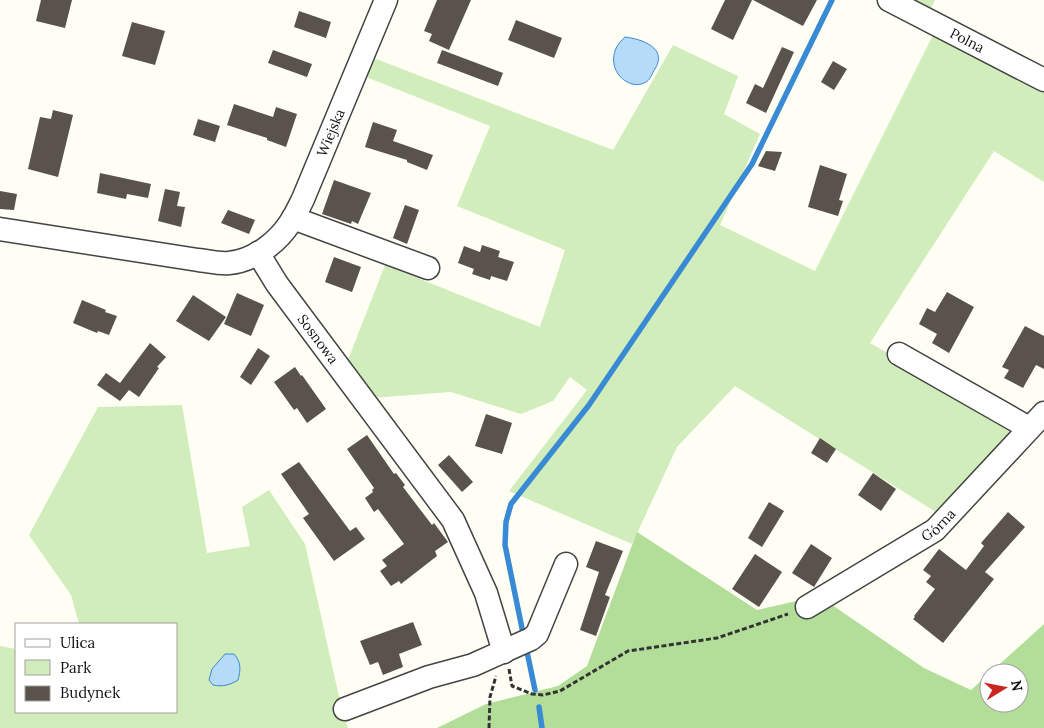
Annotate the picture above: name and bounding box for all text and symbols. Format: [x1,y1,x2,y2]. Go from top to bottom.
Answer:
street label: Polna [947,24,987,57]
street label: Wiejska [313,106,349,159]
street label: Sosnowa [294,311,342,367]
street label: Górna [918,505,959,545]
legend [15,623,178,713]
text: Ulica [60,633,96,652]
text: Park [60,658,91,677]
north arrow [979,663,1029,713]
text: N [1007,679,1027,693]
text: Budynek [60,683,120,702]

